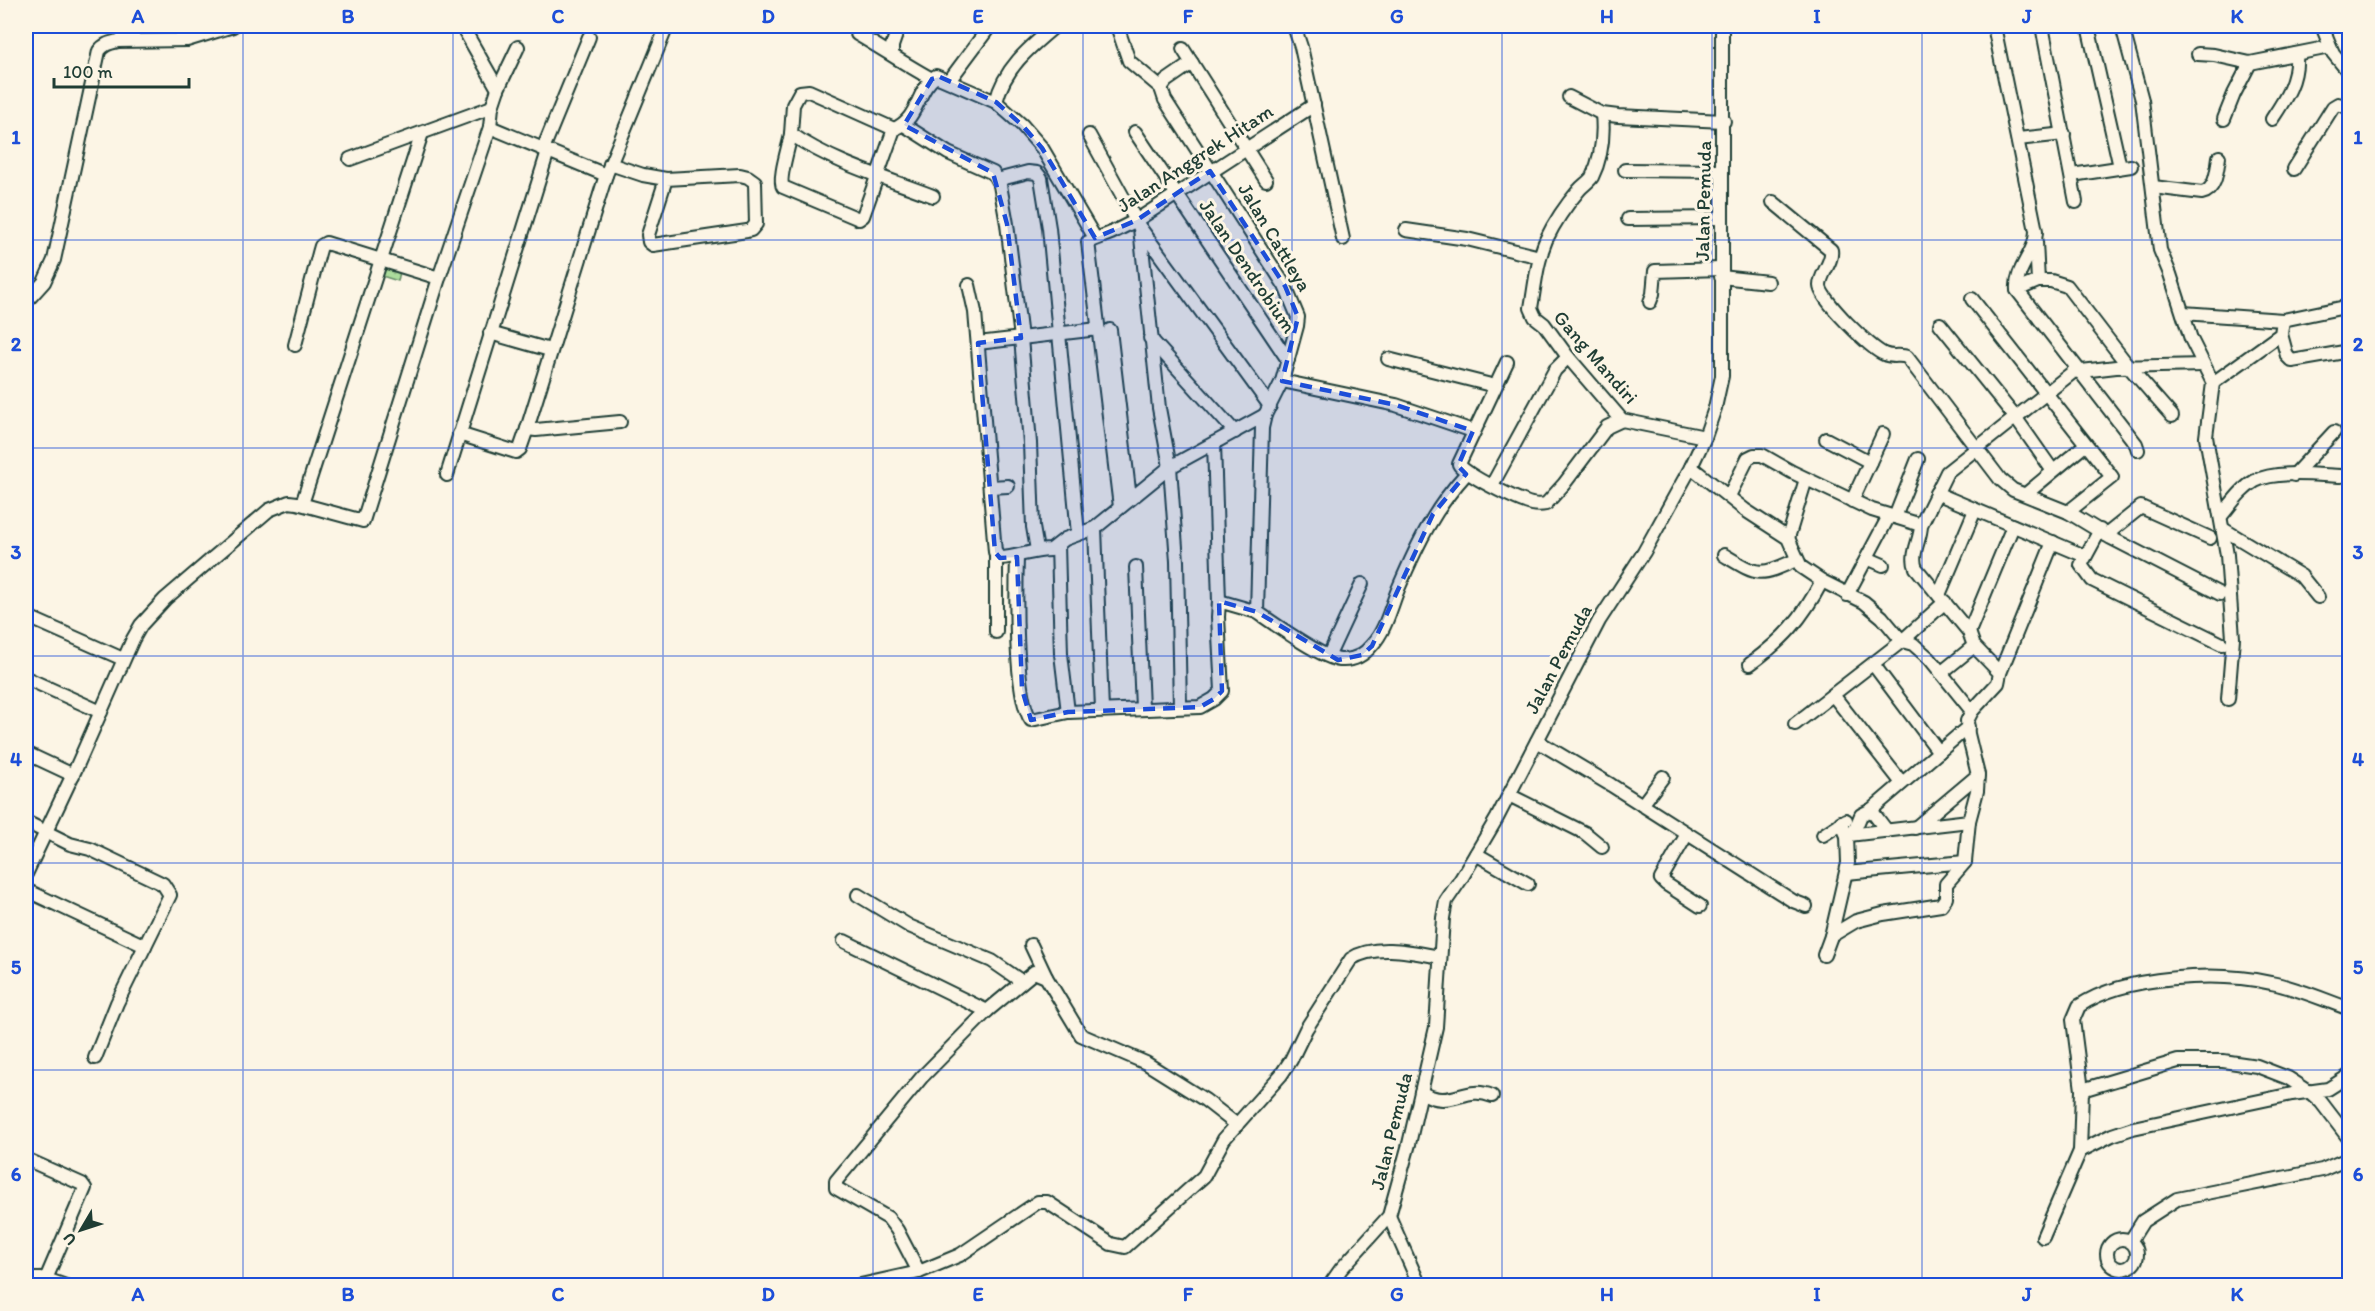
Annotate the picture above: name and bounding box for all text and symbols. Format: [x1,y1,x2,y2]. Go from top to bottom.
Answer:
text: A [131,4,145,28]
text: B [342,4,355,28]
text: C [552,4,565,28]
text: D [761,4,775,28]
text: E [972,4,984,28]
text: F [1183,4,1194,28]
text: G [1390,4,1404,28]
text: H [1600,4,1614,28]
text: I [1813,4,1821,28]
text: J [2021,4,2032,28]
text: K [2231,4,2245,28]
scale bar [54,51,189,89]
text: 100 m [63,61,113,83]
street label: Jalan Anggrek Hitam [1113,99,1278,217]
text: 1 [11,125,21,149]
text: 1 [2353,125,2363,149]
street label: Jalan Pemuda [1690,141,1716,261]
street label: Jalan Cattleya [1233,178,1317,296]
street label: Jalan Dendrobium [1194,194,1302,338]
street label: Gang Mandiri [1549,305,1643,409]
text: 2 [11,332,22,356]
text: 2 [2353,332,2364,356]
text: 3 [11,540,22,564]
text: 3 [2353,540,2364,564]
street label: Jalan Pemuda [1519,600,1597,718]
text: 4 [10,747,22,771]
text: 4 [2352,747,2364,771]
text: 5 [11,955,22,979]
text: 5 [2353,955,2364,979]
street label: Jalan Pemuda [1365,1070,1417,1192]
text: 6 [11,1162,22,1186]
text: 6 [2353,1162,2364,1186]
north arrow [51,1200,111,1260]
text: U [59,1229,80,1249]
text: A [131,1282,145,1306]
text: B [342,1282,355,1306]
text: C [552,1282,565,1306]
text: D [761,1282,775,1306]
text: E [972,1282,984,1306]
text: F [1183,1282,1194,1306]
text: G [1390,1282,1404,1306]
text: H [1600,1282,1614,1306]
text: I [1813,1282,1821,1306]
text: J [2021,1282,2032,1306]
text: K [2231,1282,2245,1306]

